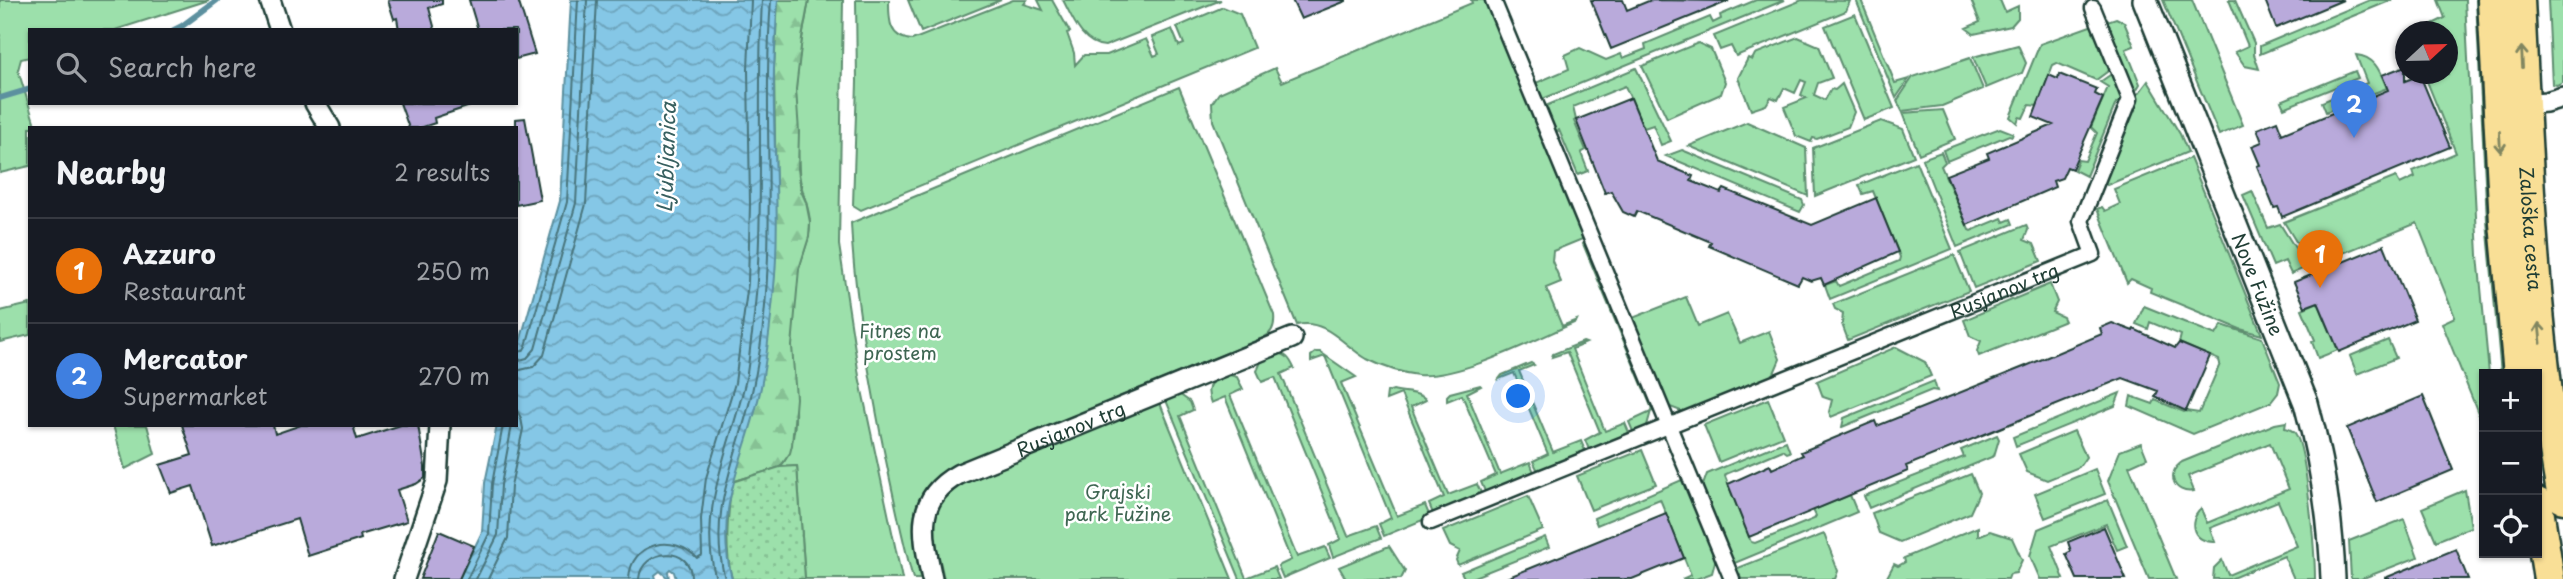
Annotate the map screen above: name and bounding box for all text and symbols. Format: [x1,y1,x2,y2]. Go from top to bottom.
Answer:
north arrow [2395,21,2458,84]
search box [28,28,518,105]
one-way arrow [2515,46,2528,69]
text: Search here [108,47,257,86]
icon: search [52,48,90,86]
pin: 2 [2331,80,2377,138]
water label: Ljubljanica [647,100,683,213]
one-way arrow [2494,130,2507,153]
text: Nearby [56,149,166,194]
text: 2 results [394,154,490,189]
street label: Zaloška cesta [2513,166,2550,292]
street label: Nove Fužine [2225,229,2292,340]
pin: 1 [2297,230,2343,288]
text: Azzuro [123,234,216,273]
text: 1 [74,253,85,288]
text: 250 m [416,253,490,288]
street label: Rusjanov trg [1945,255,2063,325]
text: Restaurant [123,273,246,308]
park label: Fitnes na prostem [859,316,941,366]
one-way arrow [2533,322,2546,345]
text: Mercator [123,339,247,378]
text: 2 [71,358,87,393]
text: 270 m [418,358,490,393]
map controls [2479,369,2542,558]
button: + [2479,369,2542,432]
text: Supermarket [123,378,267,413]
your location [1501,379,1535,413]
street label: Rusjanov trg [1012,394,1129,463]
button: − [2479,432,2542,495]
park label: Grajski park Fužine [1064,477,1172,527]
button: locate [2479,495,2542,558]

